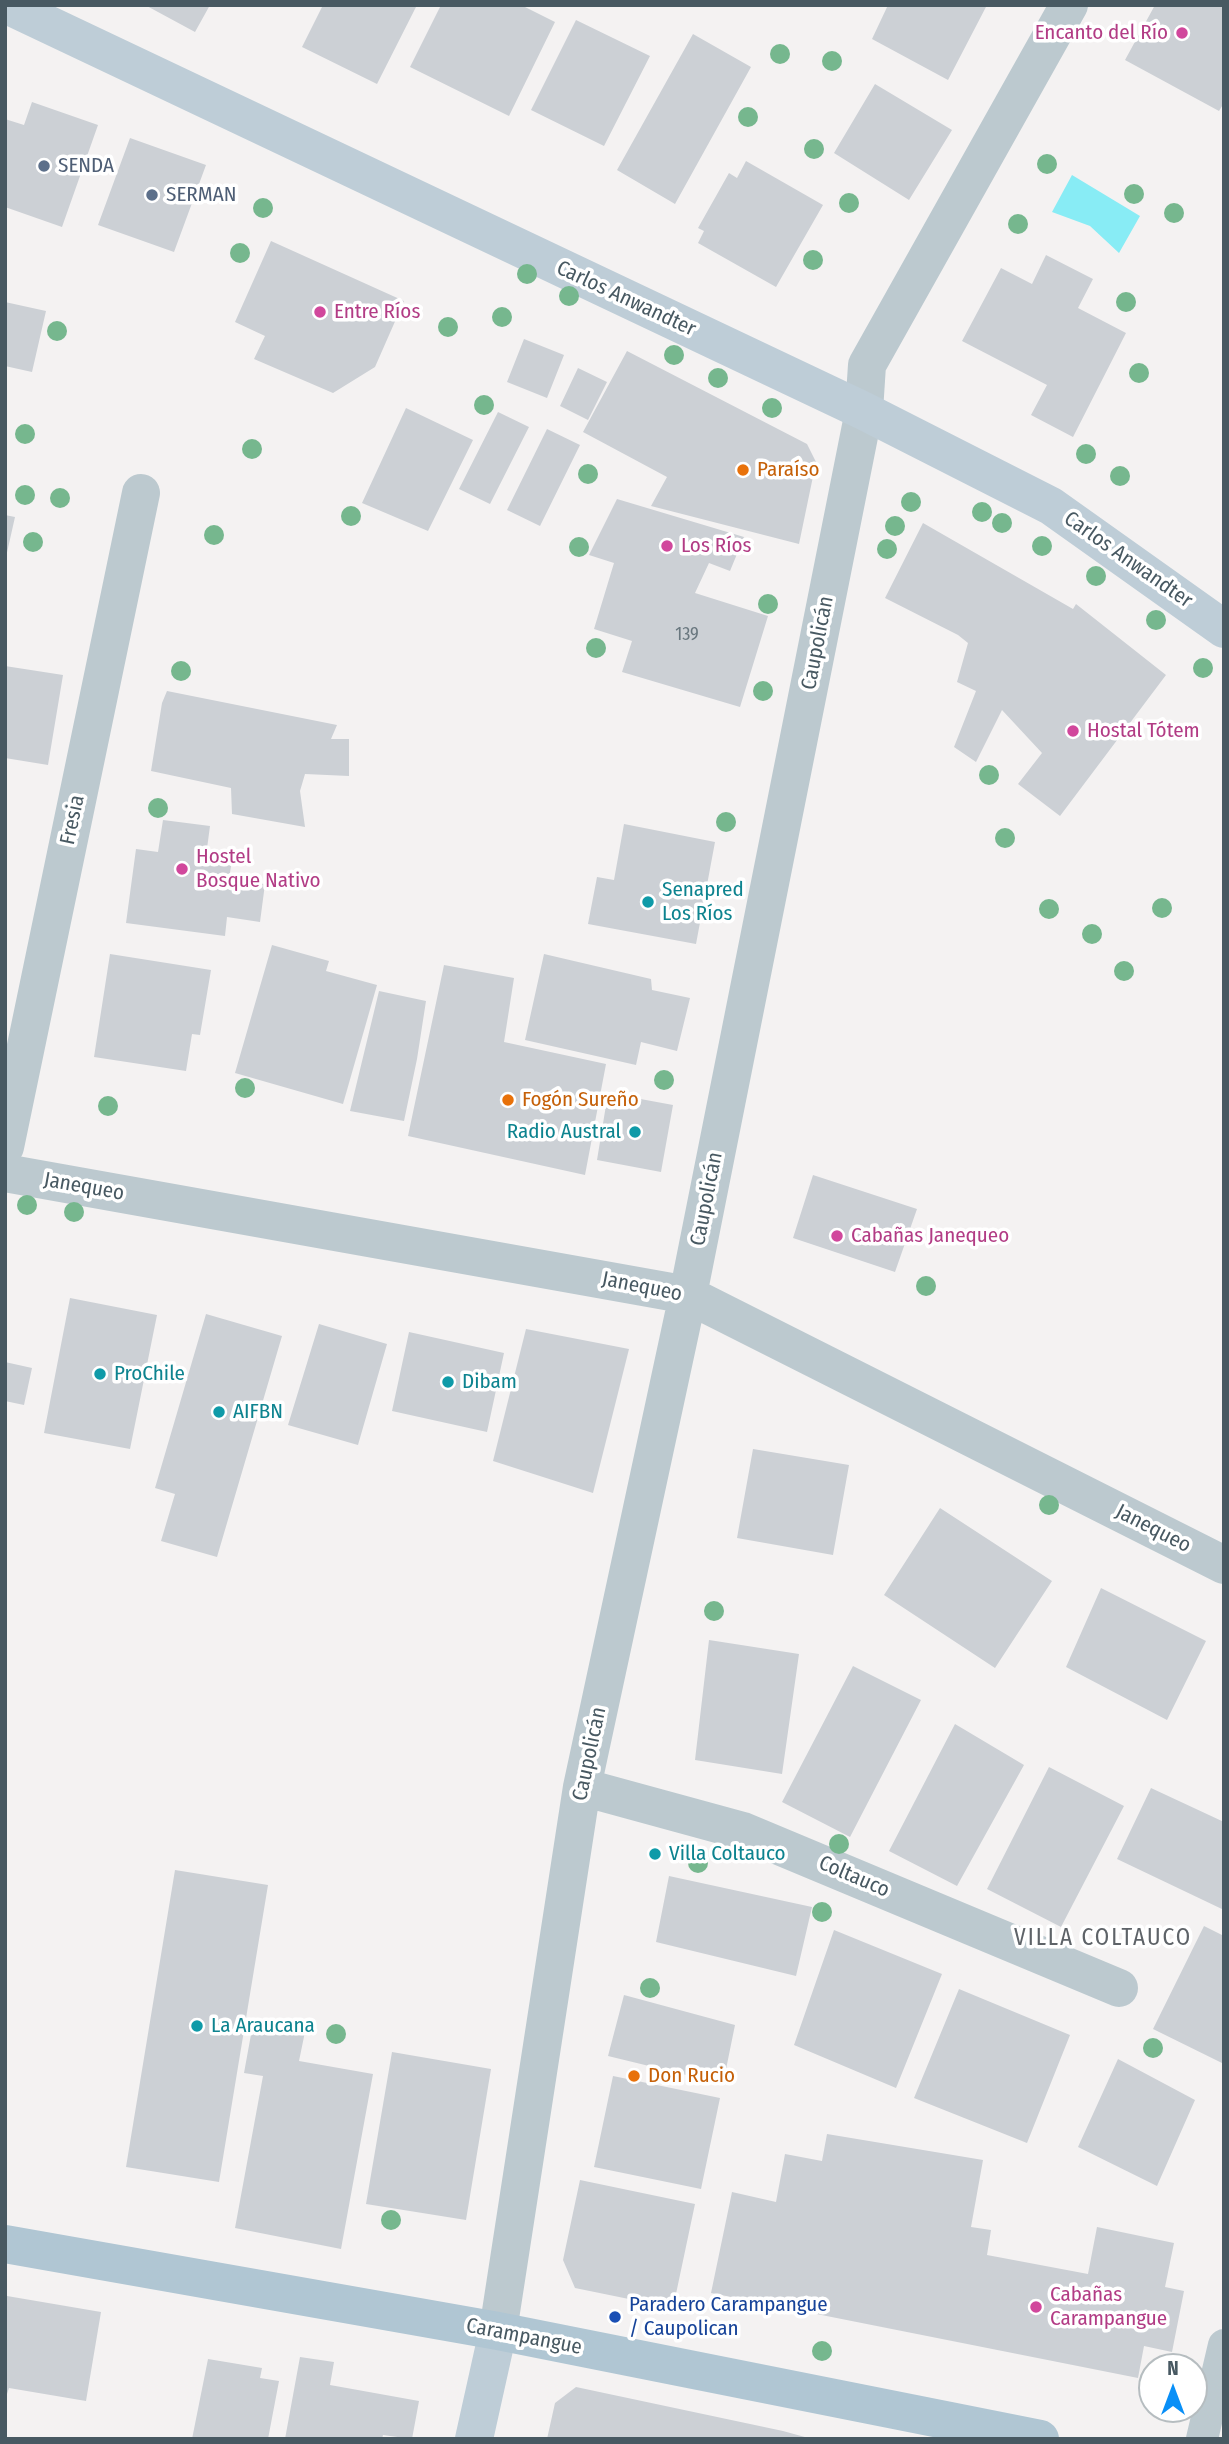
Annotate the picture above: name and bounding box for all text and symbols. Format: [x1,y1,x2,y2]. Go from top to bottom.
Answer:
place label: Encanto del Río [1035,20,1168,46]
marker: Encanto del Río [1174,25,1190,41]
place label: SENDA [58,153,114,179]
marker: SENDA [36,158,52,174]
place label: SERMAN [166,182,236,208]
marker: SERMAN [144,187,160,203]
street label: Carlos Anwandter [552,256,700,342]
place label: Entre Ríos [334,299,420,325]
marker: Entre Ríos [312,304,328,320]
place label: Paraíso [757,457,819,483]
marker: Paraíso [735,462,751,478]
street label: Carlos Anwandter [1059,506,1197,614]
place label: Los Ríos [681,533,752,559]
marker: Los Ríos [659,538,675,554]
street label: Caupolicán [797,594,839,692]
house number: 139 [675,624,699,646]
place label: Hostal Tótem [1087,718,1200,744]
marker: Hostal Tótem [1065,723,1081,739]
street label: Fresia [55,793,91,847]
place label: Hostel Bosque Nativo [196,844,321,894]
marker: Hostel Bosque Nativo [174,861,190,877]
place label: Senapred Los Ríos [662,877,744,927]
marker: Senapred Los Ríos [640,894,656,910]
place label: Fogón Sureño [522,1087,639,1113]
marker: Fogón Sureño [500,1092,516,1108]
place label: Radio Austral [507,1119,621,1145]
marker: Radio Austral [627,1124,643,1140]
street label: Caupolicán [686,1150,728,1248]
street label: Janequeo [42,1168,126,1206]
place label: Cabañas Janequeo [851,1223,1009,1249]
marker: Cabañas Janequeo [829,1228,845,1244]
street label: Janequeo [600,1267,684,1307]
place label: ProChile [114,1361,185,1387]
marker: ProChile [92,1366,108,1382]
place label: Dibam [462,1369,517,1395]
marker: Dibam [440,1374,456,1390]
place label: AIFBN [233,1399,283,1425]
marker: AIFBN [211,1404,227,1420]
street label: Janequeo [1111,1499,1195,1559]
street label: Caupolicán [568,1705,612,1803]
place label: Villa Coltauco [669,1841,786,1867]
marker: Villa Coltauco [647,1846,663,1862]
street label: Coltauco [815,1851,893,1903]
district label: VILLA COLTAUCO [1016,1925,1190,1953]
place label: La Araucana [211,2013,315,2039]
marker: La Araucana [189,2018,205,2034]
place label: Don Rucio [648,2063,735,2089]
marker: Don Rucio [626,2068,642,2084]
place label: Cabañas Carampangue [1050,2282,1167,2332]
place label: Paradero Carampangue / Caupolican [629,2292,828,2342]
marker: Cabañas Carampangue [1028,2299,1044,2315]
marker: Paradero Carampangue / Caupolican [607,2309,623,2325]
street label: Carampangue [464,2313,584,2361]
north arrow [1138,2353,1208,2423]
text: N [1167,2357,1179,2380]

